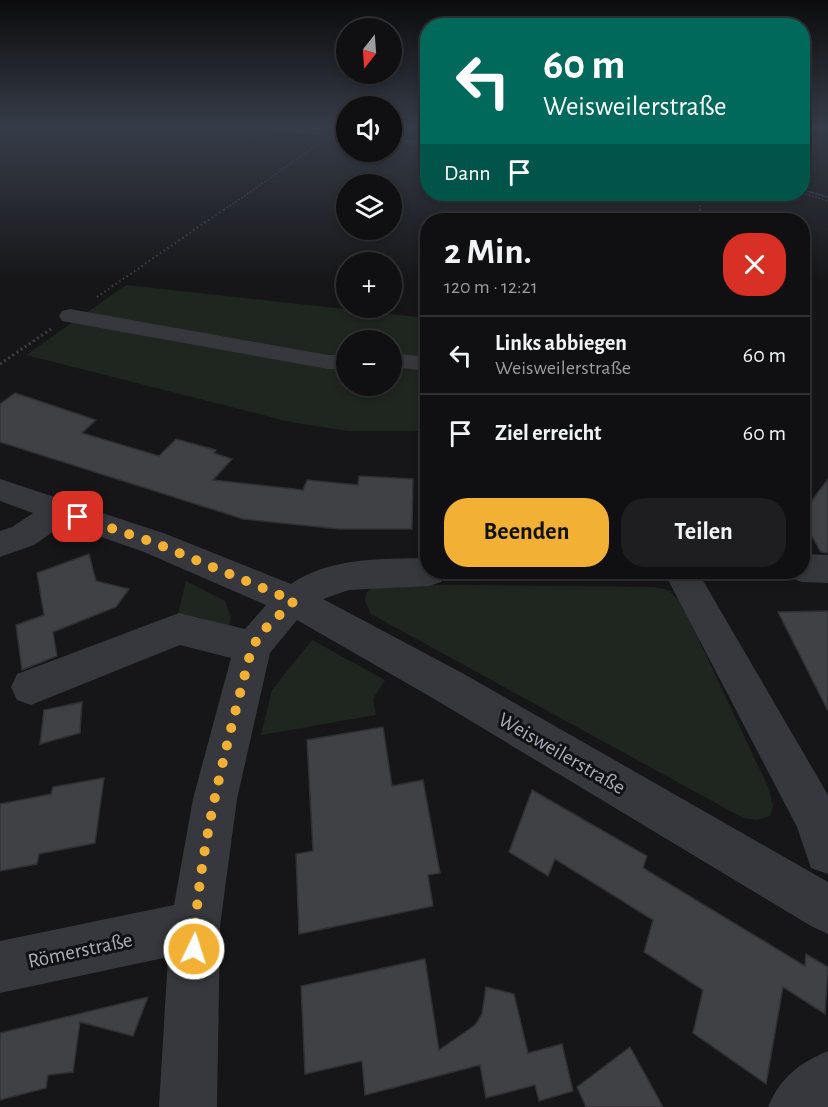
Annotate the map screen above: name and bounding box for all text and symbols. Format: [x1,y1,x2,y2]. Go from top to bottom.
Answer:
north arrow [336,18,402,84]
map controls [336,18,402,396]
icon: left [444,42,522,120]
text: 60 m [543,44,625,86]
text: Weisweilerstraße [543,93,726,120]
button: sound [336,96,402,162]
icon: arrive [503,156,536,189]
text: Dann [444,162,491,184]
button: layers [336,174,402,240]
button: close [723,233,786,296]
text: 2 Min. [444,234,532,270]
button: + [336,252,402,318]
text: 120 m · 12:21 [444,277,538,297]
button: − [336,330,402,396]
text: Links abbiegen [495,332,627,354]
icon: left [444,339,477,372]
text: 60 m [743,344,786,366]
text: Weisweilerstraße [495,358,631,378]
icon: arrive [444,417,477,450]
text: Ziel erreicht [495,422,602,444]
text: 60 m [743,422,786,444]
pin [52,491,103,542]
button: Beenden [444,498,609,567]
button: Teilen [621,498,786,567]
icon: arrive [61,500,94,533]
street label: Weisweilerstraße [495,709,629,798]
position arrow [162,917,226,981]
street label: Römerstraße [26,929,134,972]

